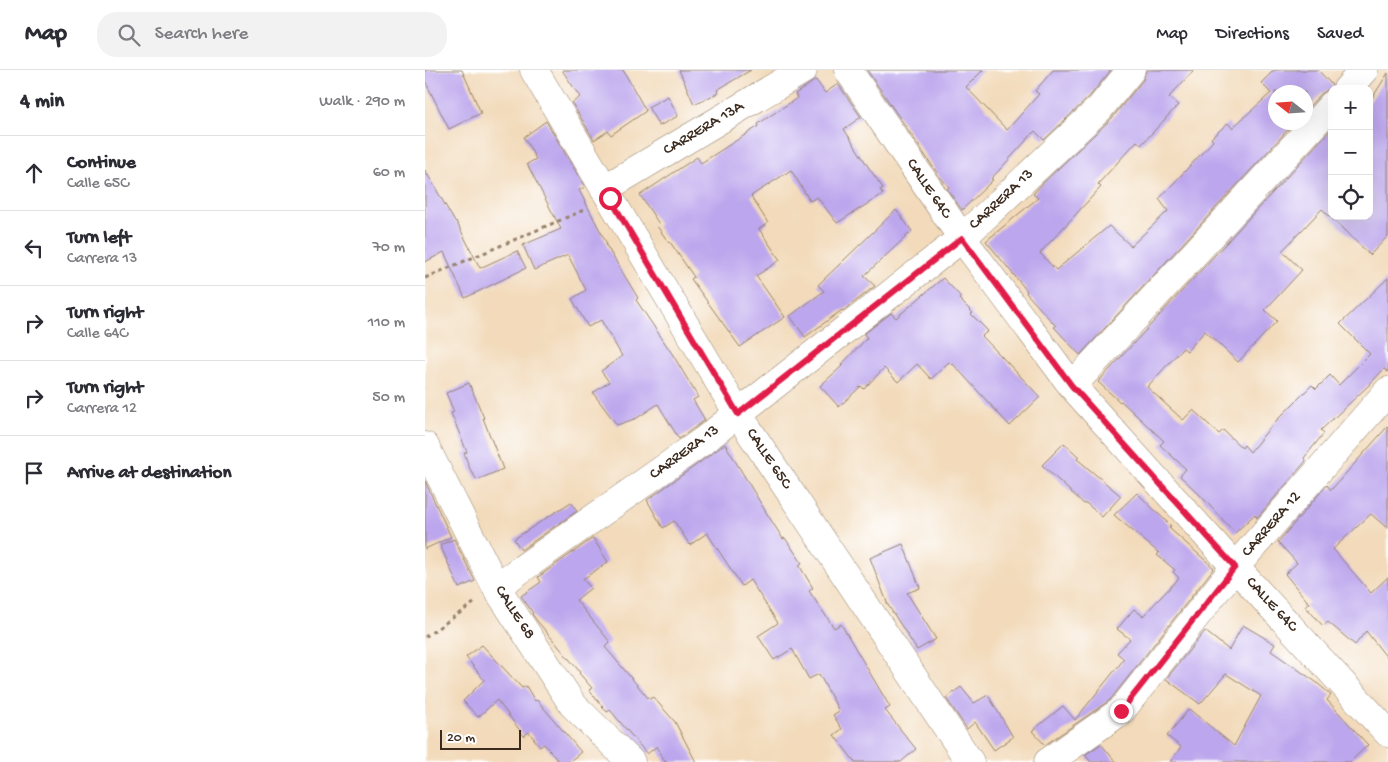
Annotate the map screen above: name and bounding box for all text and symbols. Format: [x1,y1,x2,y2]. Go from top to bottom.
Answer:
search box [97,12,447,57]
text: Map [25,20,67,49]
icon: search [115,21,143,49]
text: Search here [155,23,248,46]
text: Map [1156,24,1188,45]
text: Directions [1216,24,1289,45]
text: Saved [1317,24,1363,45]
north arrow [1268,85,1313,130]
map controls [1328,85,1373,220]
button: + [1328,85,1373,130]
text: 4 min [20,90,64,115]
text: Walk · 290 m [319,93,405,112]
street label: CARRERA 13A [660,97,749,160]
button: − [1328,130,1373,175]
text: Continue [67,152,136,175]
street label: CALLE 64C [901,156,956,224]
icon: ahead [20,159,48,187]
text: 60 m [373,164,405,183]
street label: CARRERA 13 [966,165,1038,235]
text: Calle 65C [67,175,129,194]
button: locate [1328,175,1373,220]
route start [599,187,622,210]
text: Turn left [67,227,131,250]
icon: left [20,234,48,262]
text: 70 m [372,239,405,258]
text: Carrera 13 [67,250,137,269]
text: Turn right [67,302,143,325]
icon: right [20,309,48,337]
text: 110 m [368,314,405,333]
text: Calle 64C [67,325,128,344]
text: Turn right [67,377,143,400]
icon: right [20,384,48,412]
text: 50 m [372,389,405,408]
text: Carrera 12 [67,400,137,419]
street label: CARRERA 13 [647,421,723,485]
street label: CALLE 65C [741,425,796,494]
icon: arrive [20,459,48,487]
text: Arrive at destination [67,462,231,485]
street label: CARRERA 12 [1238,488,1306,562]
street label: CALLE 64C [1241,574,1302,637]
street label: CALLE 68 [490,582,539,644]
route end [1110,700,1133,723]
scale bar [440,727,521,750]
text: 20 m [447,730,475,747]

